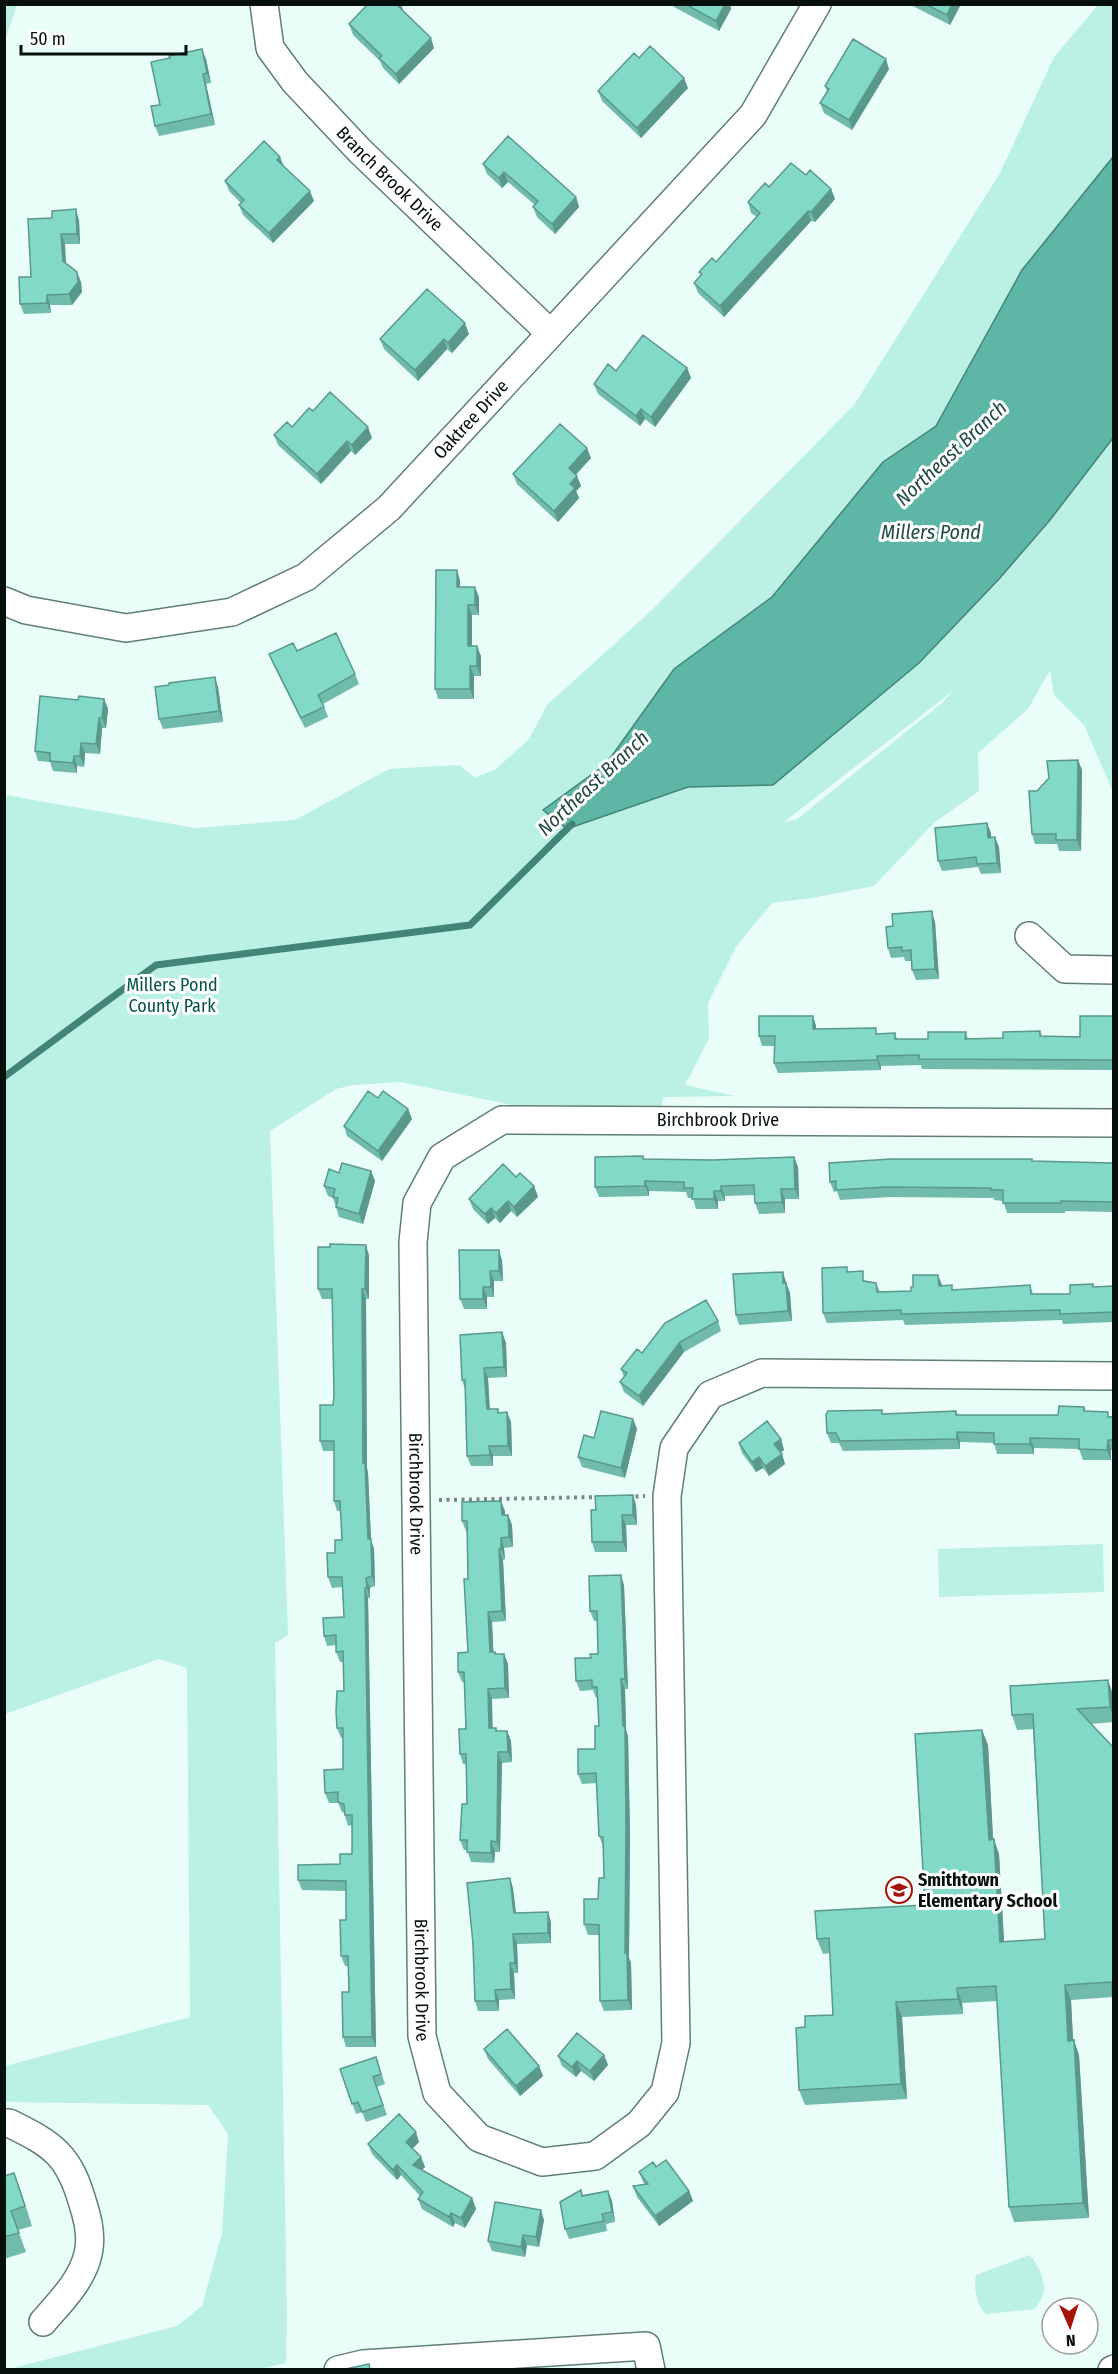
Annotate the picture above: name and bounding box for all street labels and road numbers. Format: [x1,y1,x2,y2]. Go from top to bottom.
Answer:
street label: Branch Brook Drive [332,122,448,236]
street label: Oaktree Drive [429,375,513,464]
street label: Birchbrook Drive [657,1109,779,1131]
street label: Birchbrook Drive [404,1433,428,1555]
street label: Birchbrook Drive [410,1919,434,2044]

